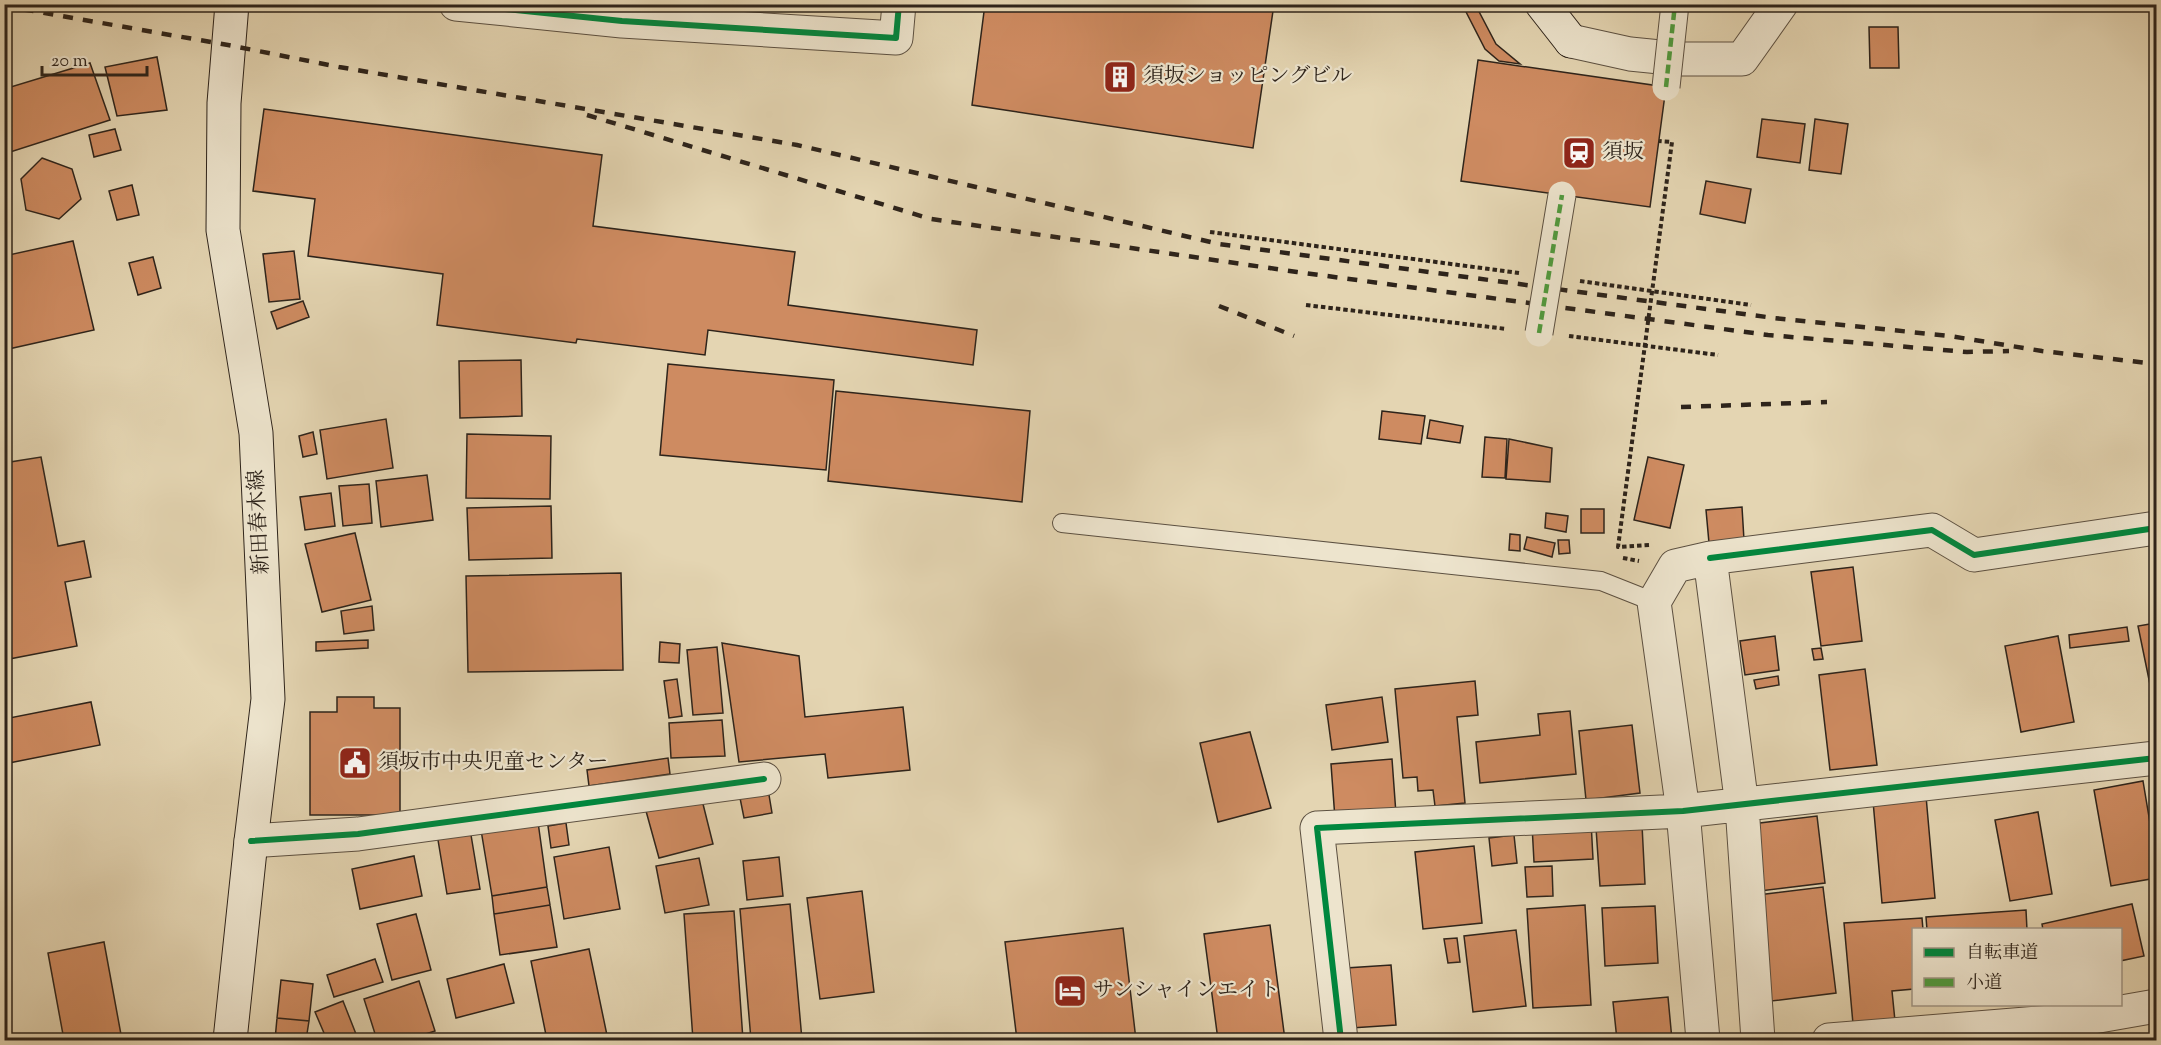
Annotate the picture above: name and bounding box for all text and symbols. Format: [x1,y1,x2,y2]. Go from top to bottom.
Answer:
scale bar [42,39,147,77]
text: 20 m [51,49,88,75]
building icon: 須坂ショッピングビル [1102,59,1138,95]
place label: 須坂ショッピングビル [1143,62,1352,92]
station icon: 須坂 [1561,135,1597,171]
place label: 須坂 [1602,138,1644,168]
street label: 新田春木線 [242,469,278,575]
public building icon: 須坂市中央児童センター [337,745,373,781]
place label: 須坂市中央児童センター [378,748,608,778]
legend [1912,928,2122,1006]
text: 自転車道 [1966,941,2038,967]
text: 小道 [1966,971,2002,997]
hotel icon: サンシャインエイト [1052,973,1088,1009]
place label: サンシャインエイト [1093,976,1280,1006]

